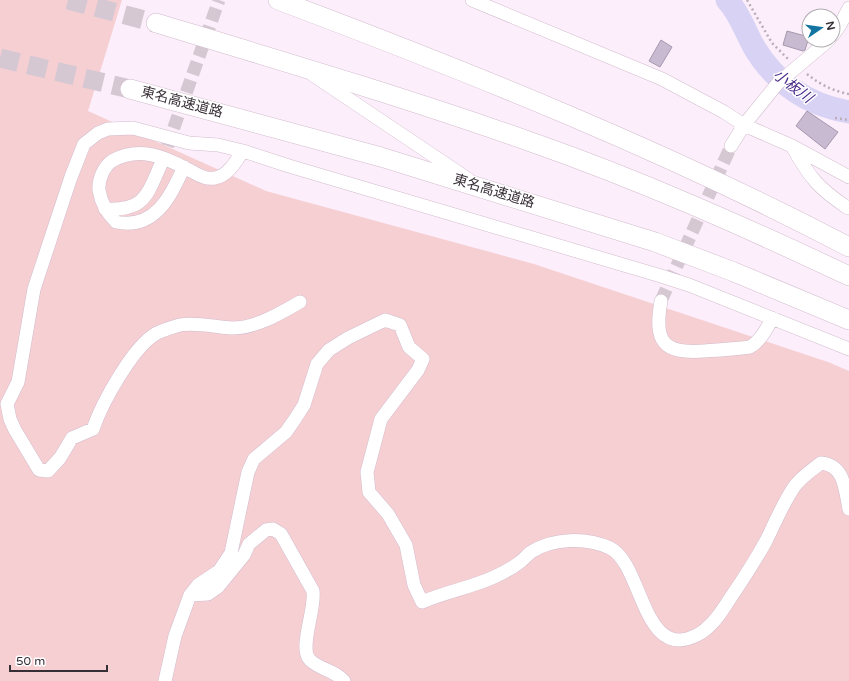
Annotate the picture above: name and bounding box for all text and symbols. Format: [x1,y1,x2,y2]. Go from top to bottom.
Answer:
north arrow [801,8,841,48]
text: N [823,20,838,32]
water label: 小板川 [770,65,818,108]
street label: 東名高速道路 [139,83,225,121]
street label: 東名高速道路 [451,171,537,211]
scale bar [10,647,107,673]
text: 50 m [16,654,45,668]

